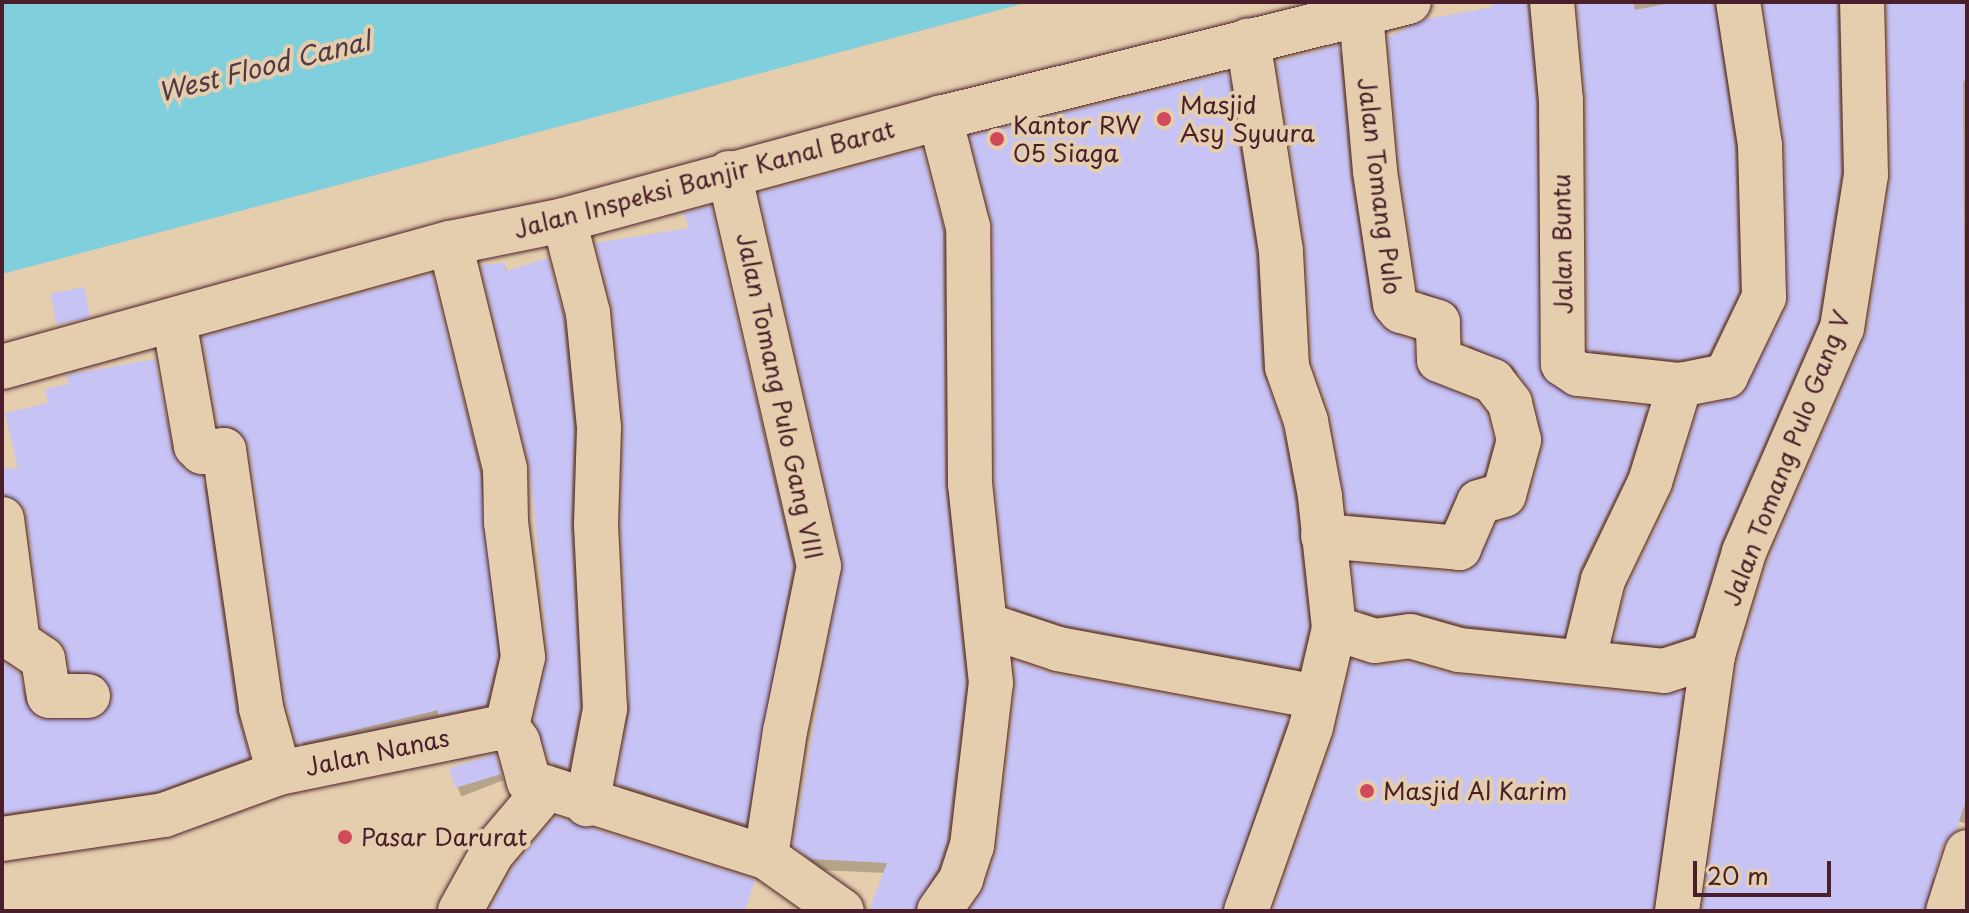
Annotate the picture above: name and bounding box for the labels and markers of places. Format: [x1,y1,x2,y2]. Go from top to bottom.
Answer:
place label: Masjid Asy Syuura [1180,91,1314,147]
marker: Masjid Asy Syuura [1155,110,1173,128]
place label: Kantor RW 05 Siaga [1013,111,1140,167]
marker: Kantor RW 05 Siaga [988,130,1006,148]
place label: Masjid Al Karim [1383,777,1570,805]
marker: Masjid Al Karim [1358,782,1376,800]
place label: Pasar Darurat [361,823,528,851]
marker: Pasar Darurat [336,828,354,846]

